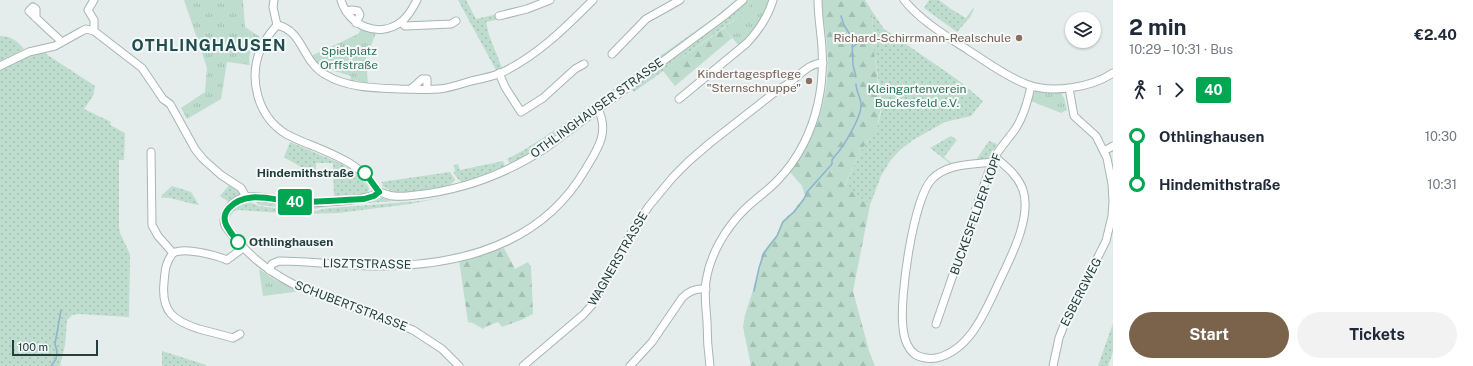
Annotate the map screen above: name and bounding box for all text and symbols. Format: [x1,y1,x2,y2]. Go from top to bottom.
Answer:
map controls [1065,12,1101,48]
button: layers [1065,12,1101,48]
text: 2 min [1129,14,1187,40]
text: €2.40 [1414,26,1457,43]
place label: Richard-Schirrmann-Realschule [833,31,1011,45]
marker: Richard-Schirrmann-Realschule [1014,33,1024,43]
district label: OTHLINGHAUSEN [132,36,286,55]
text: 10:29 – 10:31 · Bus [1129,42,1233,57]
park label: Spielplatz Orffstraße [320,44,378,72]
street label: OTHLINGHAUSER STRASSE [528,55,666,161]
place label: Kindertagespflege "Sternschnuppe" [697,67,801,95]
marker: Kindertagespflege "Sternschnuppe" [804,76,814,86]
icon: walk [1129,79,1151,101]
icon: forward [1168,79,1190,101]
park label: Kleingartenverein Buckesfeld e.V. [868,82,967,110]
text: 40 [1204,82,1223,98]
text: 1 [1157,83,1162,98]
text: Othlinghausen [1159,128,1264,145]
text: 10:30 [1425,129,1457,144]
street label: BUCKESFELDER KOPF [947,151,1005,277]
marker: Hindemithstraße [357,165,373,181]
place label: Hindemithstraße [257,166,354,180]
text: Hindemithstraße [1159,176,1280,193]
text: 10:31 [1427,177,1457,192]
line badge: 40 [277,189,313,215]
text: 40 [286,194,304,210]
street label: WAGNERSTRASSE [585,209,651,309]
marker: Othlinghausen [230,234,246,250]
place label: Othlinghausen [249,235,333,249]
street label: ESBERGWEG [1058,255,1104,329]
street label: LISZTSTRASSE [323,256,411,272]
street label: SCHUBERTSTRASSE [293,278,409,334]
button: Start [1129,312,1289,358]
button: Tickets [1297,312,1457,358]
scale bar [12,338,98,357]
text: 100 m [18,341,48,353]

